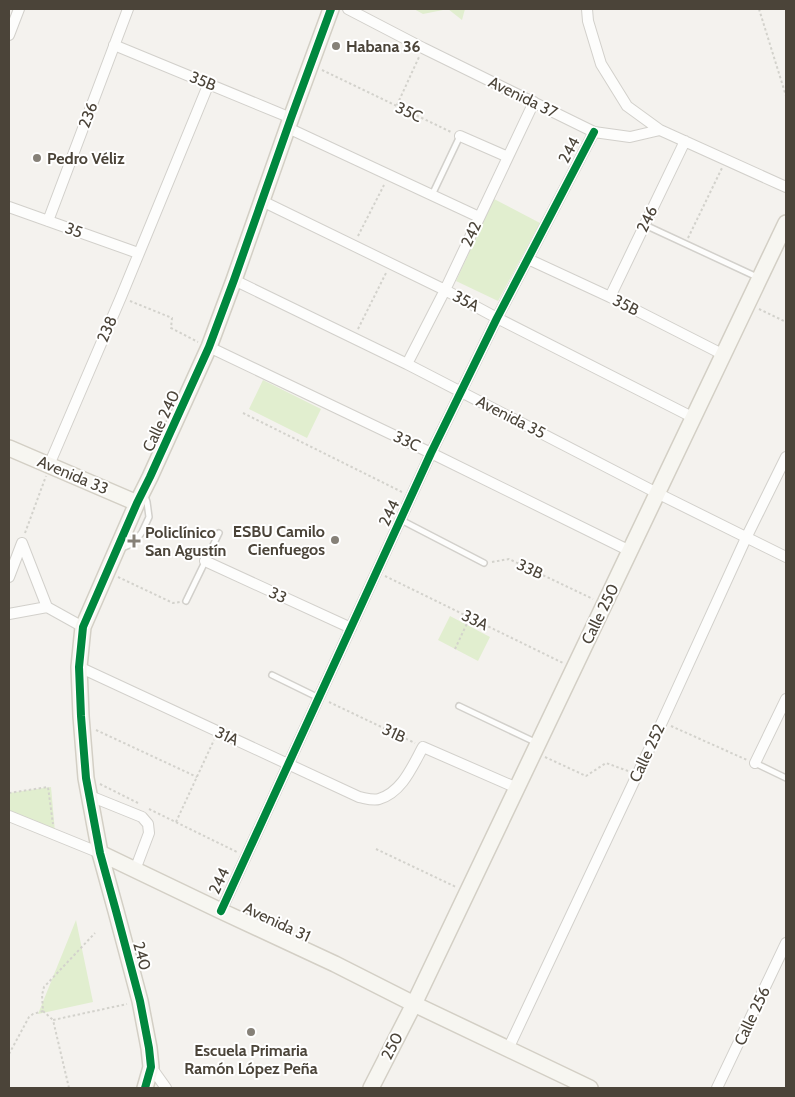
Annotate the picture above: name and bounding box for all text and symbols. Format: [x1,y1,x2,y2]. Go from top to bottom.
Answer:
place label: Habana 36 [346,37,421,56]
marker: Habana 36 [330,40,342,52]
street label: 35B [187,67,219,95]
street label: Avenida 37 [485,72,561,122]
street label: 35C [393,98,425,126]
street label: 236 [74,99,102,131]
street label: 244 [554,134,584,166]
place label: Pedro Véliz [47,149,125,168]
marker: Pedro Véliz [31,152,43,164]
street label: 246 [633,203,661,235]
street label: 35 [63,218,85,242]
street label: 242 [457,218,485,250]
street label: 35A [450,286,483,316]
street label: 35B [610,290,643,320]
street label: 238 [93,313,121,345]
street label: Calle 240 [139,387,183,455]
street label: Avenida 35 [473,392,549,442]
street label: 33C [391,427,423,455]
street label: Avenida 33 [35,452,111,498]
street label: 244 [375,497,403,529]
place label: ESBU Camilo Cienfuegos [233,522,325,559]
place label: Policlínico San Agustín [145,523,226,560]
marker: Policlínico San Agustín [127,534,141,548]
marker: ESBU Camilo Cienfuegos [329,534,341,546]
street label: 33B [514,555,547,583]
street label: Calle 250 [577,581,623,647]
street label: 33 [266,583,290,607]
street label: 33A [459,606,492,635]
street label: 31B [379,719,409,747]
street label: Calle 252 [625,721,669,785]
street label: 31A [212,722,242,750]
street label: 244 [205,865,233,897]
street label: Avenida 31 [241,898,313,946]
street label: 240 [129,940,155,972]
street label: Calle 256 [730,983,774,1049]
marker: Escuela Primaria Ramón López Peña [245,1026,257,1038]
street label: 250 [377,1029,407,1063]
place label: Escuela Primaria Ramón López Peña [184,1041,318,1078]

